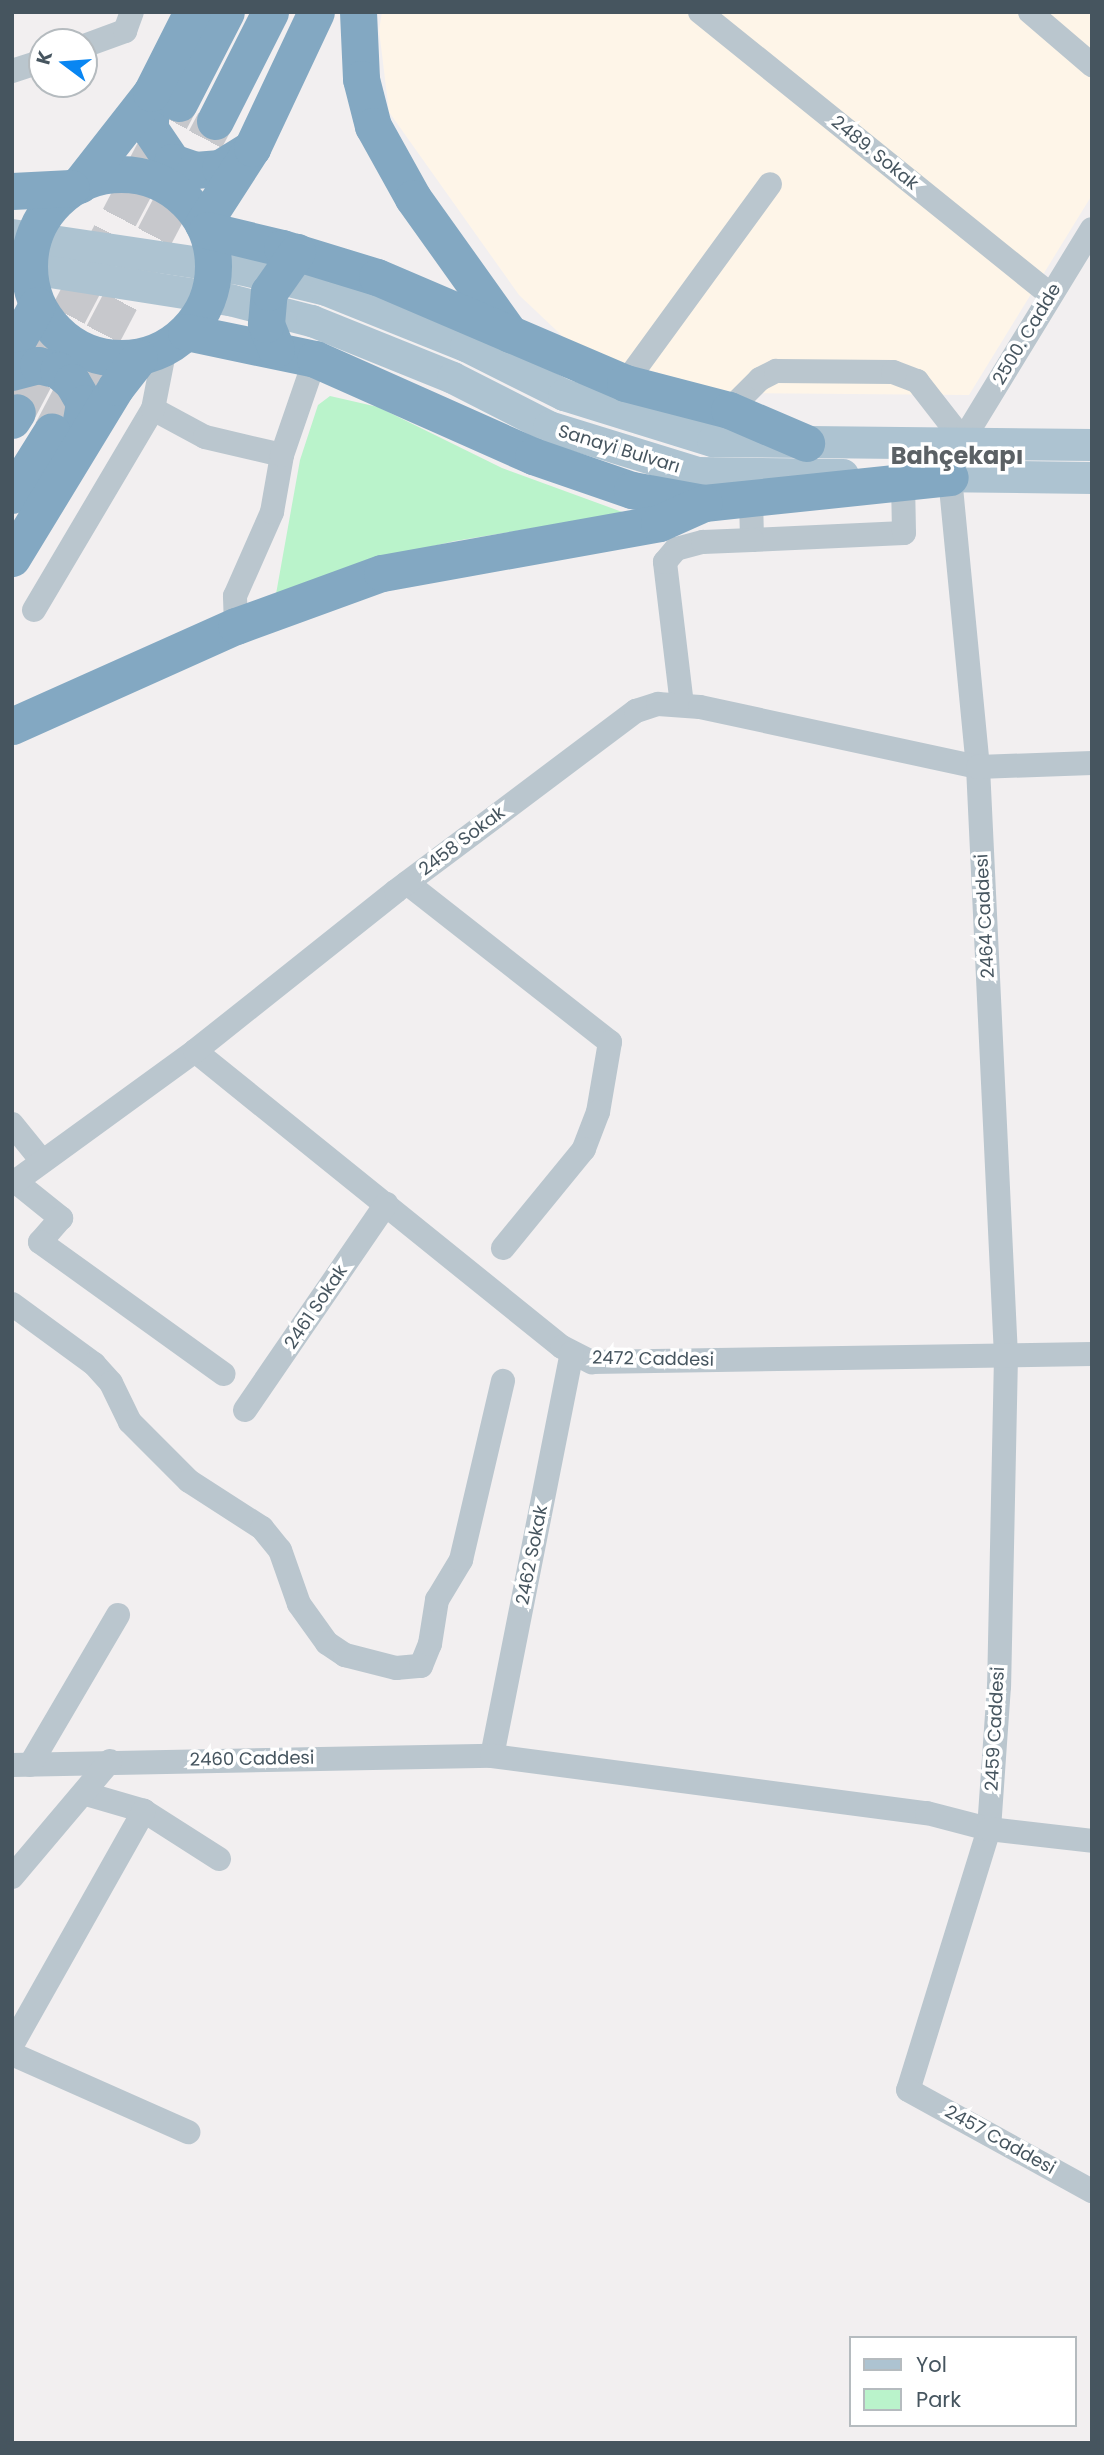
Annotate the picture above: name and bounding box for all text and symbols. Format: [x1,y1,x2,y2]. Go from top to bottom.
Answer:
north arrow [28,28,98,98]
text: K [29,48,59,68]
street label: 2489. Sokak [827,111,923,195]
street label: 2500. Cadde [988,279,1066,389]
street label: Sanayi Bulvarı [556,420,682,478]
district label: Bahçekapı [891,442,1023,470]
street label: 2458 Sokak [415,802,509,880]
street label: 2464 Caddesi [971,853,999,979]
street label: 2461 Sokak [280,1261,352,1353]
street label: 2472 Caddesi [592,1347,714,1371]
street label: 2462 Sokak [512,1503,552,1607]
street label: 2459 Caddesi [981,1666,1009,1792]
street label: 2460 Caddesi [190,1747,314,1771]
street label: 2457 Caddesi [941,2101,1059,2179]
legend [848,2336,1076,2427]
text: Yol [916,2350,947,2379]
text: Park [916,2385,961,2414]

